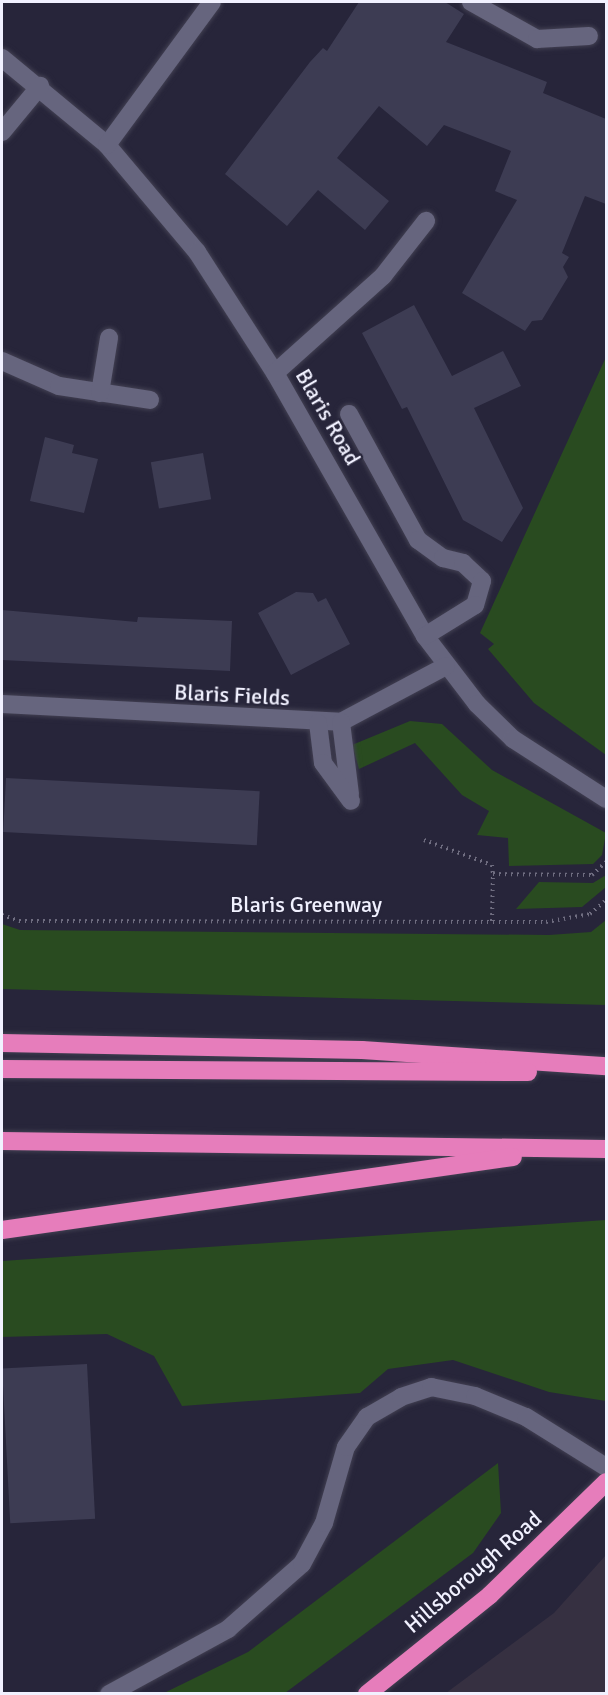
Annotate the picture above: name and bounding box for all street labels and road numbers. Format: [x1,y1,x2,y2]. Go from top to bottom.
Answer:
street label: Blaris Road [290,364,366,470]
street label: Blaris Fields [173,679,291,711]
street label: Blaris Greenway [230,892,382,918]
street label: Hillsborough Road [399,1505,547,1639]

